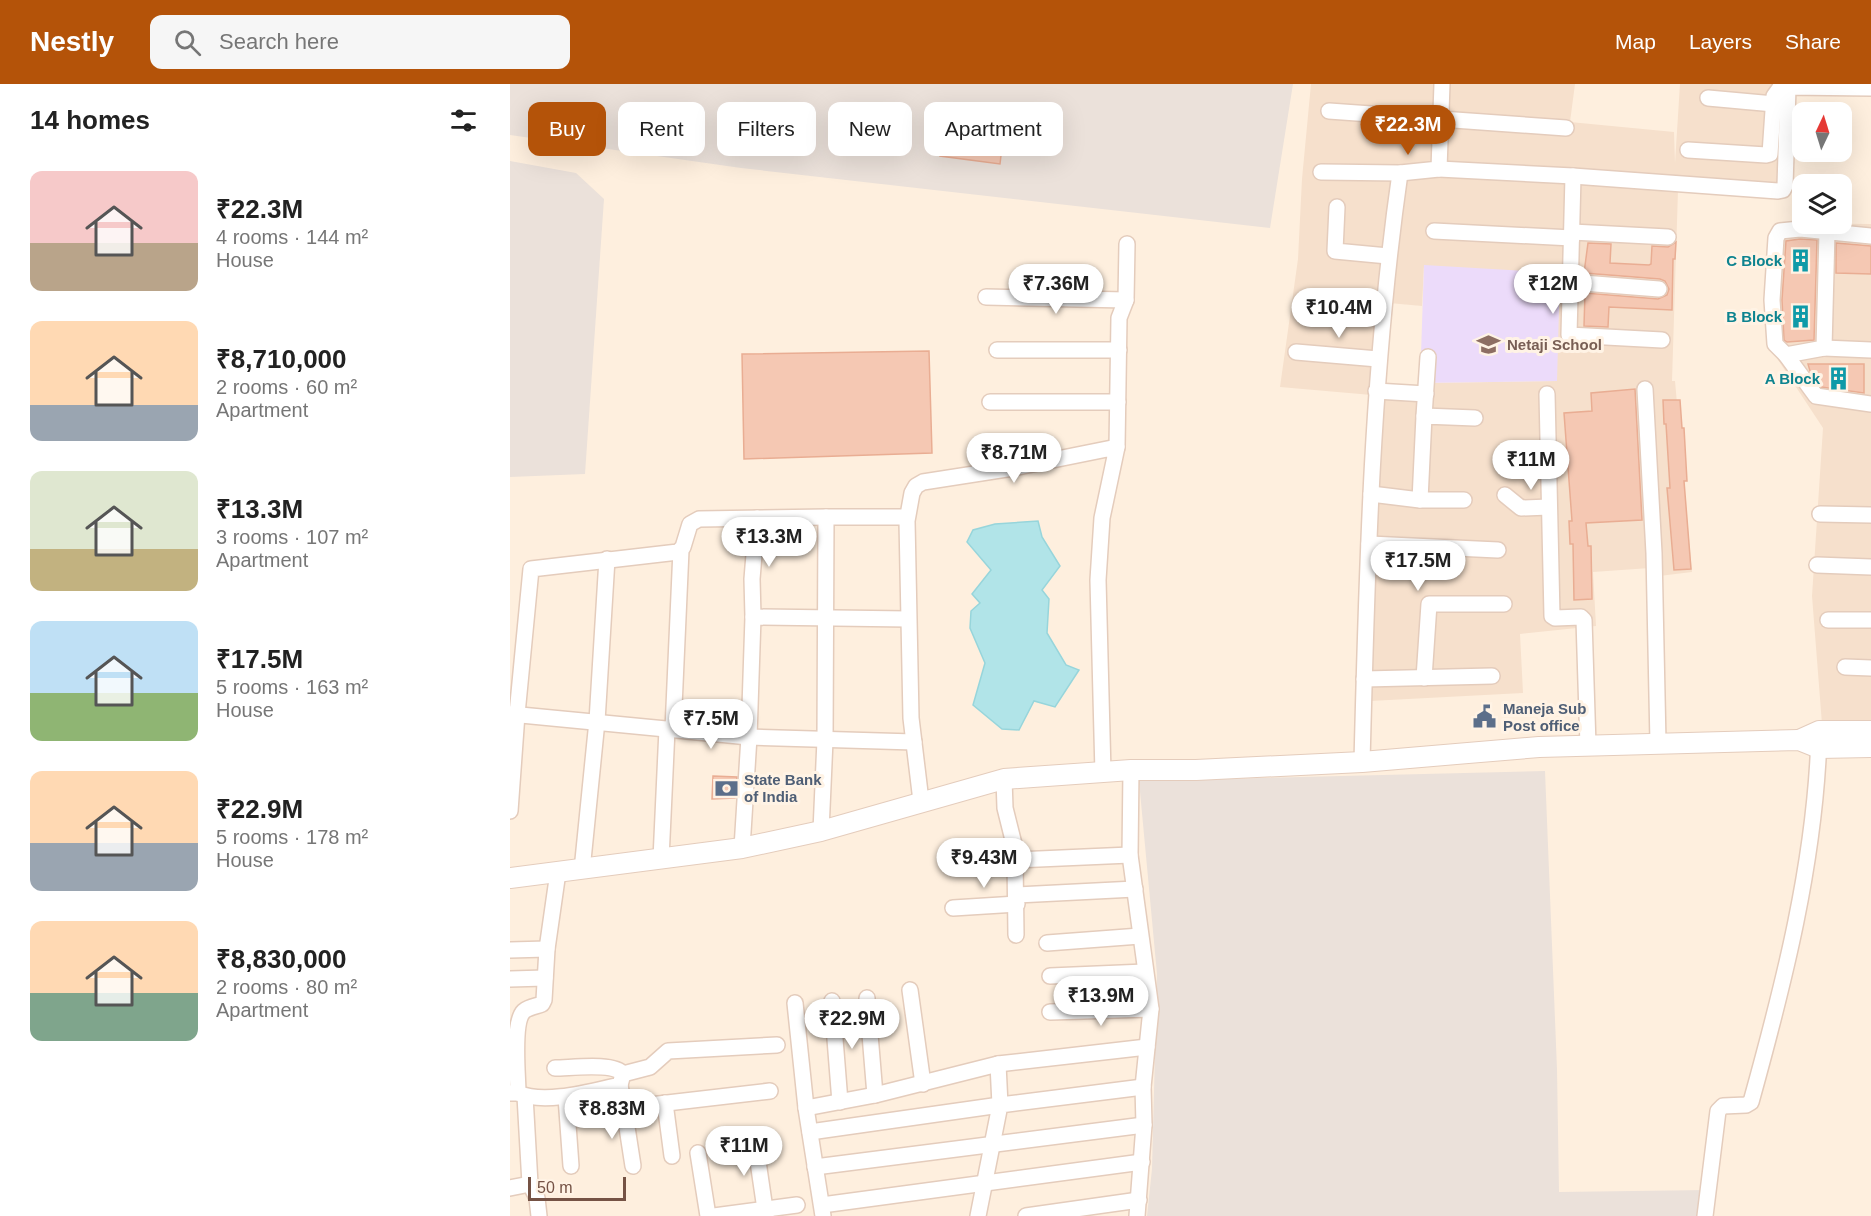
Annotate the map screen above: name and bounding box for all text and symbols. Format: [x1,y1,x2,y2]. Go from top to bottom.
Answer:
search box [150,15,570,69]
text: Nestly [30,26,114,57]
icon: search [171,26,204,59]
text: Search here [219,29,339,54]
text: Map [1615,30,1656,53]
text: Layers [1689,30,1752,53]
text: Share [1785,30,1841,53]
chip: Buy [528,102,606,156]
chip: Rent [618,102,705,156]
chip: Filters [717,102,816,156]
chip: New [828,102,912,156]
chip: Apartment [924,102,1063,156]
north arrow [1792,102,1852,162]
map controls [1792,102,1852,234]
icon: filters [447,104,480,137]
text: 14 homes [30,105,150,135]
pin: ₹22.3M [1359,105,1457,156]
text: ₹22.3M [1374,113,1442,135]
button: layers [1792,174,1852,234]
text: ₹22.3M [216,194,303,224]
icon: home [78,195,150,267]
text: 4 rooms · 144 m² [216,226,368,248]
building icon: C Block [1787,247,1813,273]
text: House [216,249,274,271]
place label: C Block [1726,252,1783,269]
pin: ₹7.36M [1007,264,1105,315]
pin: ₹12M [1517,264,1589,315]
text: ₹7.36M [1022,272,1090,294]
text: ₹12M [1528,272,1578,294]
pin: ₹10.4M [1290,288,1388,339]
text: ₹10.4M [1305,296,1373,318]
building icon: B Block [1787,303,1813,329]
place label: B Block [1726,308,1783,325]
school or university icon: Netaji School [1476,331,1502,357]
place label: Netaji School [1507,336,1602,353]
text: ₹8,710,000 [216,344,347,374]
icon: home [78,345,150,417]
building icon: A Block [1825,365,1851,391]
place label: A Block [1765,370,1821,387]
text: 2 rooms · 60 m² [216,376,357,398]
text: Apartment [216,399,308,421]
pin: ₹8.71M [965,433,1063,484]
pin: ₹11M [1495,440,1567,491]
text: ₹8.71M [980,441,1048,463]
text: ₹11M [1506,448,1556,470]
text: ₹13.3M [216,494,303,524]
icon: home [78,495,150,567]
pin: ₹13.3M [720,517,818,568]
text: ₹13.3M [735,525,803,547]
text: 3 rooms · 107 m² [216,526,368,548]
pin: ₹17.5M [1369,541,1467,592]
text: Apartment [216,549,308,571]
text: ₹17.5M [1384,549,1452,571]
text: ₹17.5M [216,644,303,674]
icon: home [78,645,150,717]
text: 5 rooms · 163 m² [216,676,368,698]
text: House [216,699,274,721]
pin: ₹7.5M [669,699,753,750]
place label: Maneja Sub Post office [1503,700,1586,734]
public building icon: Maneja Sub Post office [1472,704,1498,730]
text: ₹7.5M [683,707,739,729]
place label: State Bank of India [744,771,822,805]
bank icon: State Bank of India [713,775,739,801]
text: ₹22.9M [216,794,303,824]
icon: home [78,795,150,867]
text: 5 rooms · 178 m² [216,826,368,848]
pin: ₹9.43M [935,838,1033,889]
text: ₹9.43M [950,846,1018,868]
text: House [216,849,274,871]
text: ₹8,830,000 [216,944,347,974]
icon: home [78,945,150,1017]
text: 2 rooms · 80 m² [216,976,357,998]
pin: ₹13.9M [1052,976,1150,1027]
text: ₹13.9M [1067,984,1135,1006]
text: Apartment [216,999,308,1021]
pin: ₹22.9M [803,999,901,1050]
text: ₹22.9M [818,1007,886,1029]
pin: ₹8.83M [563,1089,661,1140]
text: ₹8.83M [578,1097,646,1119]
pin: ₹11M [708,1126,780,1177]
text: ₹11M [719,1134,769,1156]
scale bar [528,1174,626,1202]
text: 50 m [537,1179,573,1196]

